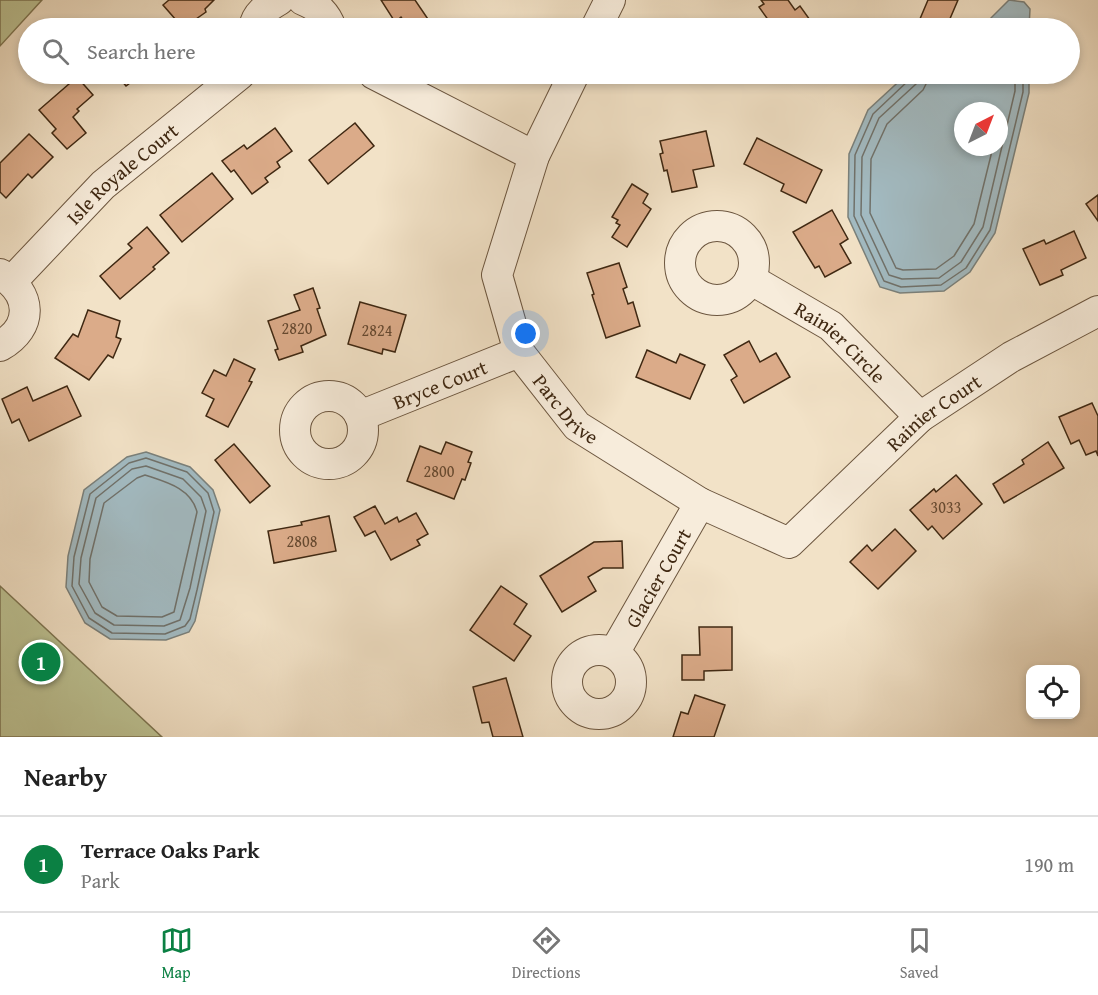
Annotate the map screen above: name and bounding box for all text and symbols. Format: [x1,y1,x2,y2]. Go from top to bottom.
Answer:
search box [18,18,1080,84]
icon: search [39,35,72,68]
text: Search here [87,35,196,67]
north arrow [954,102,1008,156]
street label: Isle Royale Court [59,116,184,230]
street label: Rainier Circle [790,294,893,389]
house number: 2820 [282,316,313,340]
house number: 2824 [362,318,393,342]
your location [511,319,540,348]
street label: Bryce Court [388,352,491,416]
street label: Rainier Court [879,366,986,457]
street label: Parc Drive [527,367,604,451]
house number: 2800 [424,459,455,483]
house number: 3033 [931,495,961,519]
street label: Glacier Court [617,522,697,633]
house number: 2808 [287,529,318,553]
pin: 1 [22,640,60,684]
map controls [1026,665,1080,719]
button: locate [1026,665,1080,719]
text: Nearby [24,757,107,796]
text: Terrace Oaks Park [81,834,260,866]
text: 1 [38,850,49,879]
text: 190 m [1024,850,1074,879]
text: Park [81,866,120,895]
tab: Map [160,924,193,984]
tab: Directions [512,924,581,984]
tab: Saved [900,924,938,984]

